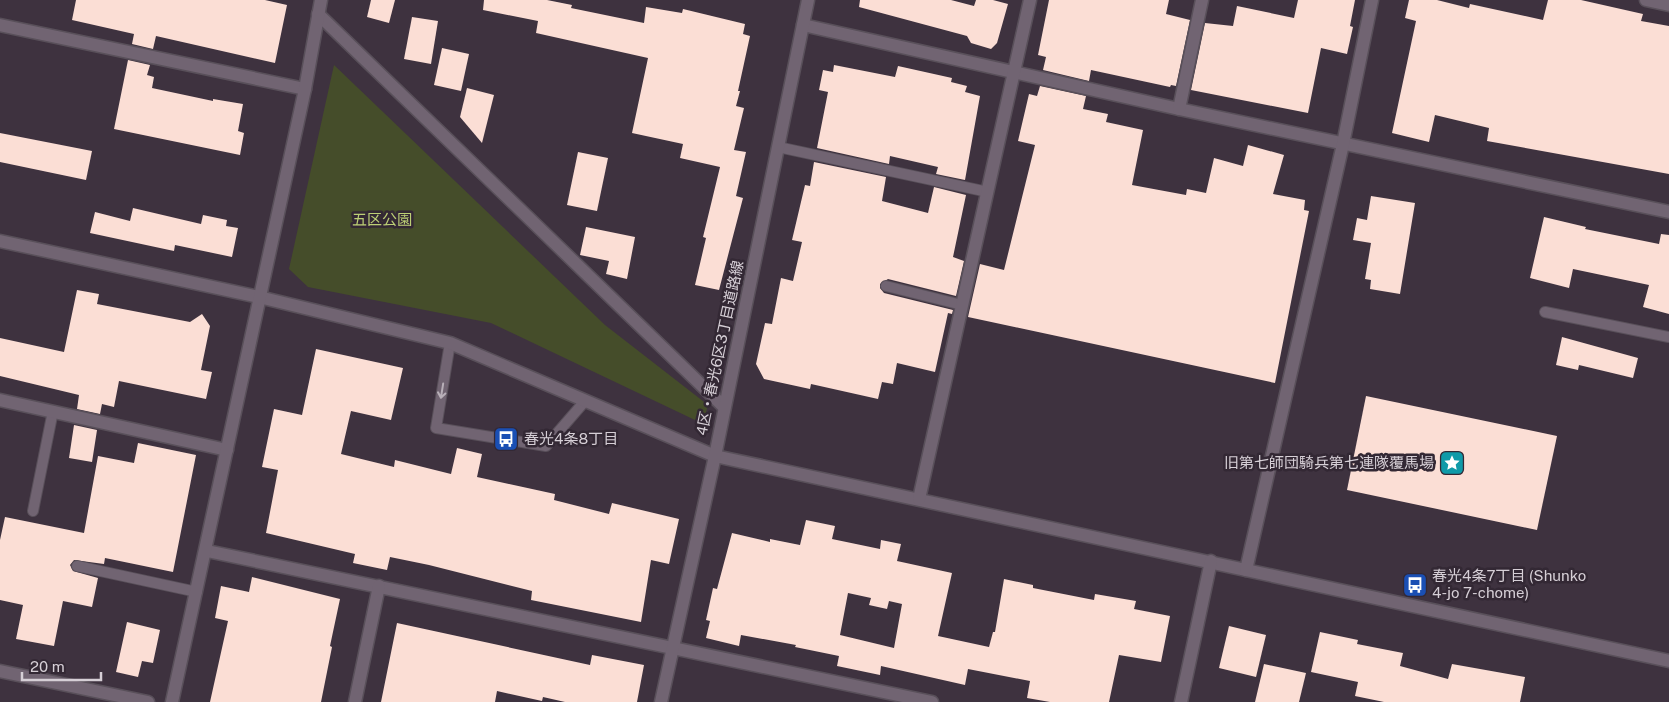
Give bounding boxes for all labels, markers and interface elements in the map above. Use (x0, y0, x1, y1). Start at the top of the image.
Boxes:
park label: 五区公園 (352, 211, 412, 228)
street label: 4区・春光6区3丁目道路線 (693, 259, 746, 437)
one-way arrow (436, 383, 446, 399)
bus stop icon: 春光4条8丁目 (493, 426, 519, 452)
place label: 春光4条8丁目 (524, 430, 618, 447)
place icon: 旧第七師団騎兵第七連隊覆馬場 (1439, 450, 1465, 476)
place label: 旧第七師団騎兵第七連隊覆馬場 (1224, 454, 1434, 471)
place label: 春光4条7丁目 (Shunko 4-jo 7-chome) (1432, 567, 1586, 601)
bus stop icon: 春光4条7丁目 (Shunko 4-jo 7-chome) (1402, 572, 1428, 598)
scale bar (22, 650, 101, 682)
text: 20 m (30, 658, 65, 675)

